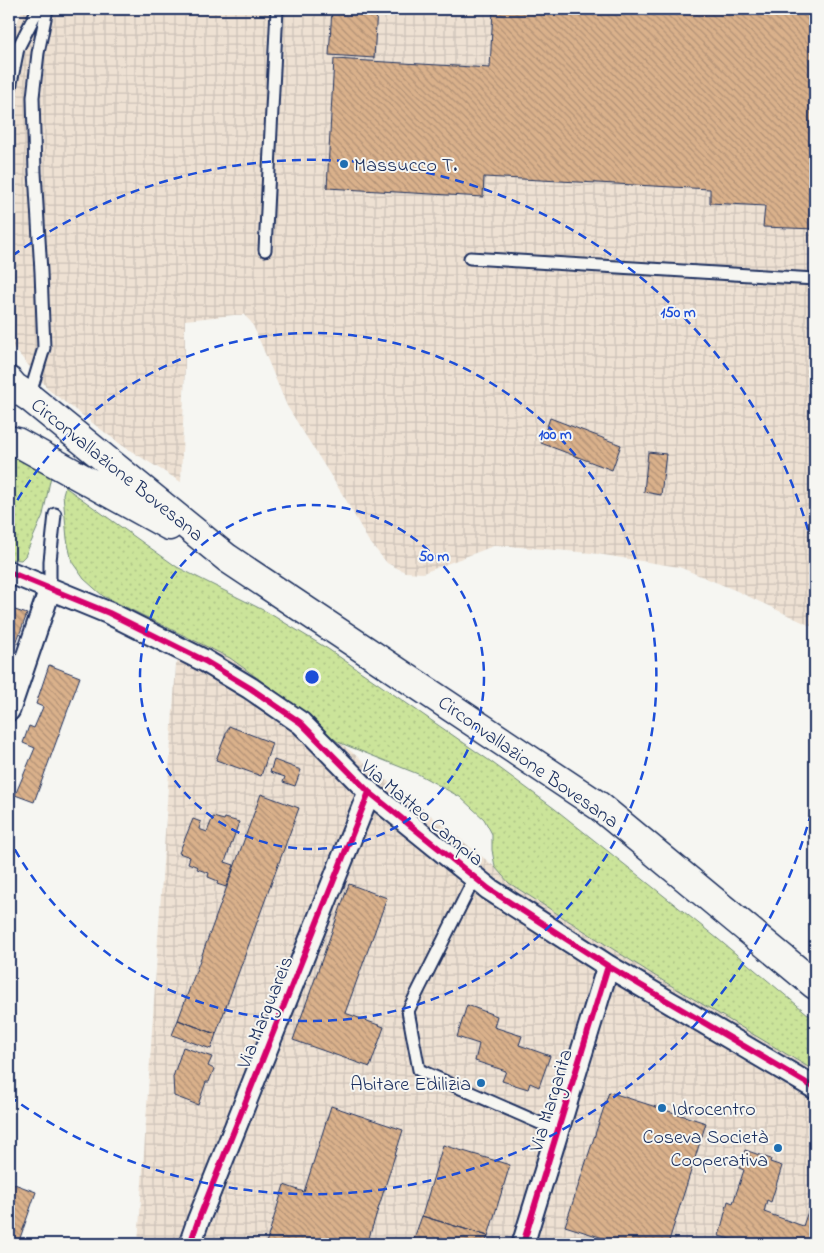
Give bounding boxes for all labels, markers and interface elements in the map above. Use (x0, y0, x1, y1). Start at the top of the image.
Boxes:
place label: Massucco T. (354, 152, 457, 181)
marker: Massucco T. (338, 158, 350, 170)
text: 150 m (660, 302, 696, 324)
street label: Circonvallazione Bovesana (24, 392, 209, 550)
text: 100 m (538, 424, 572, 446)
text: 50 m (419, 546, 450, 568)
centre of rings (303, 668, 321, 686)
street label: Circonvallazione Bovesana (431, 690, 624, 837)
street label: Via Matteo Campia (353, 753, 489, 874)
street label: Via Marguareis (230, 952, 303, 1075)
street label: Via Margarita (523, 1046, 583, 1157)
place label: Abitare Edilizia (350, 1071, 471, 1100)
marker: Abitare Edilizia (475, 1077, 487, 1089)
place label: Idrocentro (672, 1096, 756, 1125)
marker: Idrocentro (656, 1102, 668, 1114)
place label: Coseva Società Cooperativa (642, 1124, 768, 1176)
marker: Coseva Società Cooperativa (772, 1142, 784, 1154)

